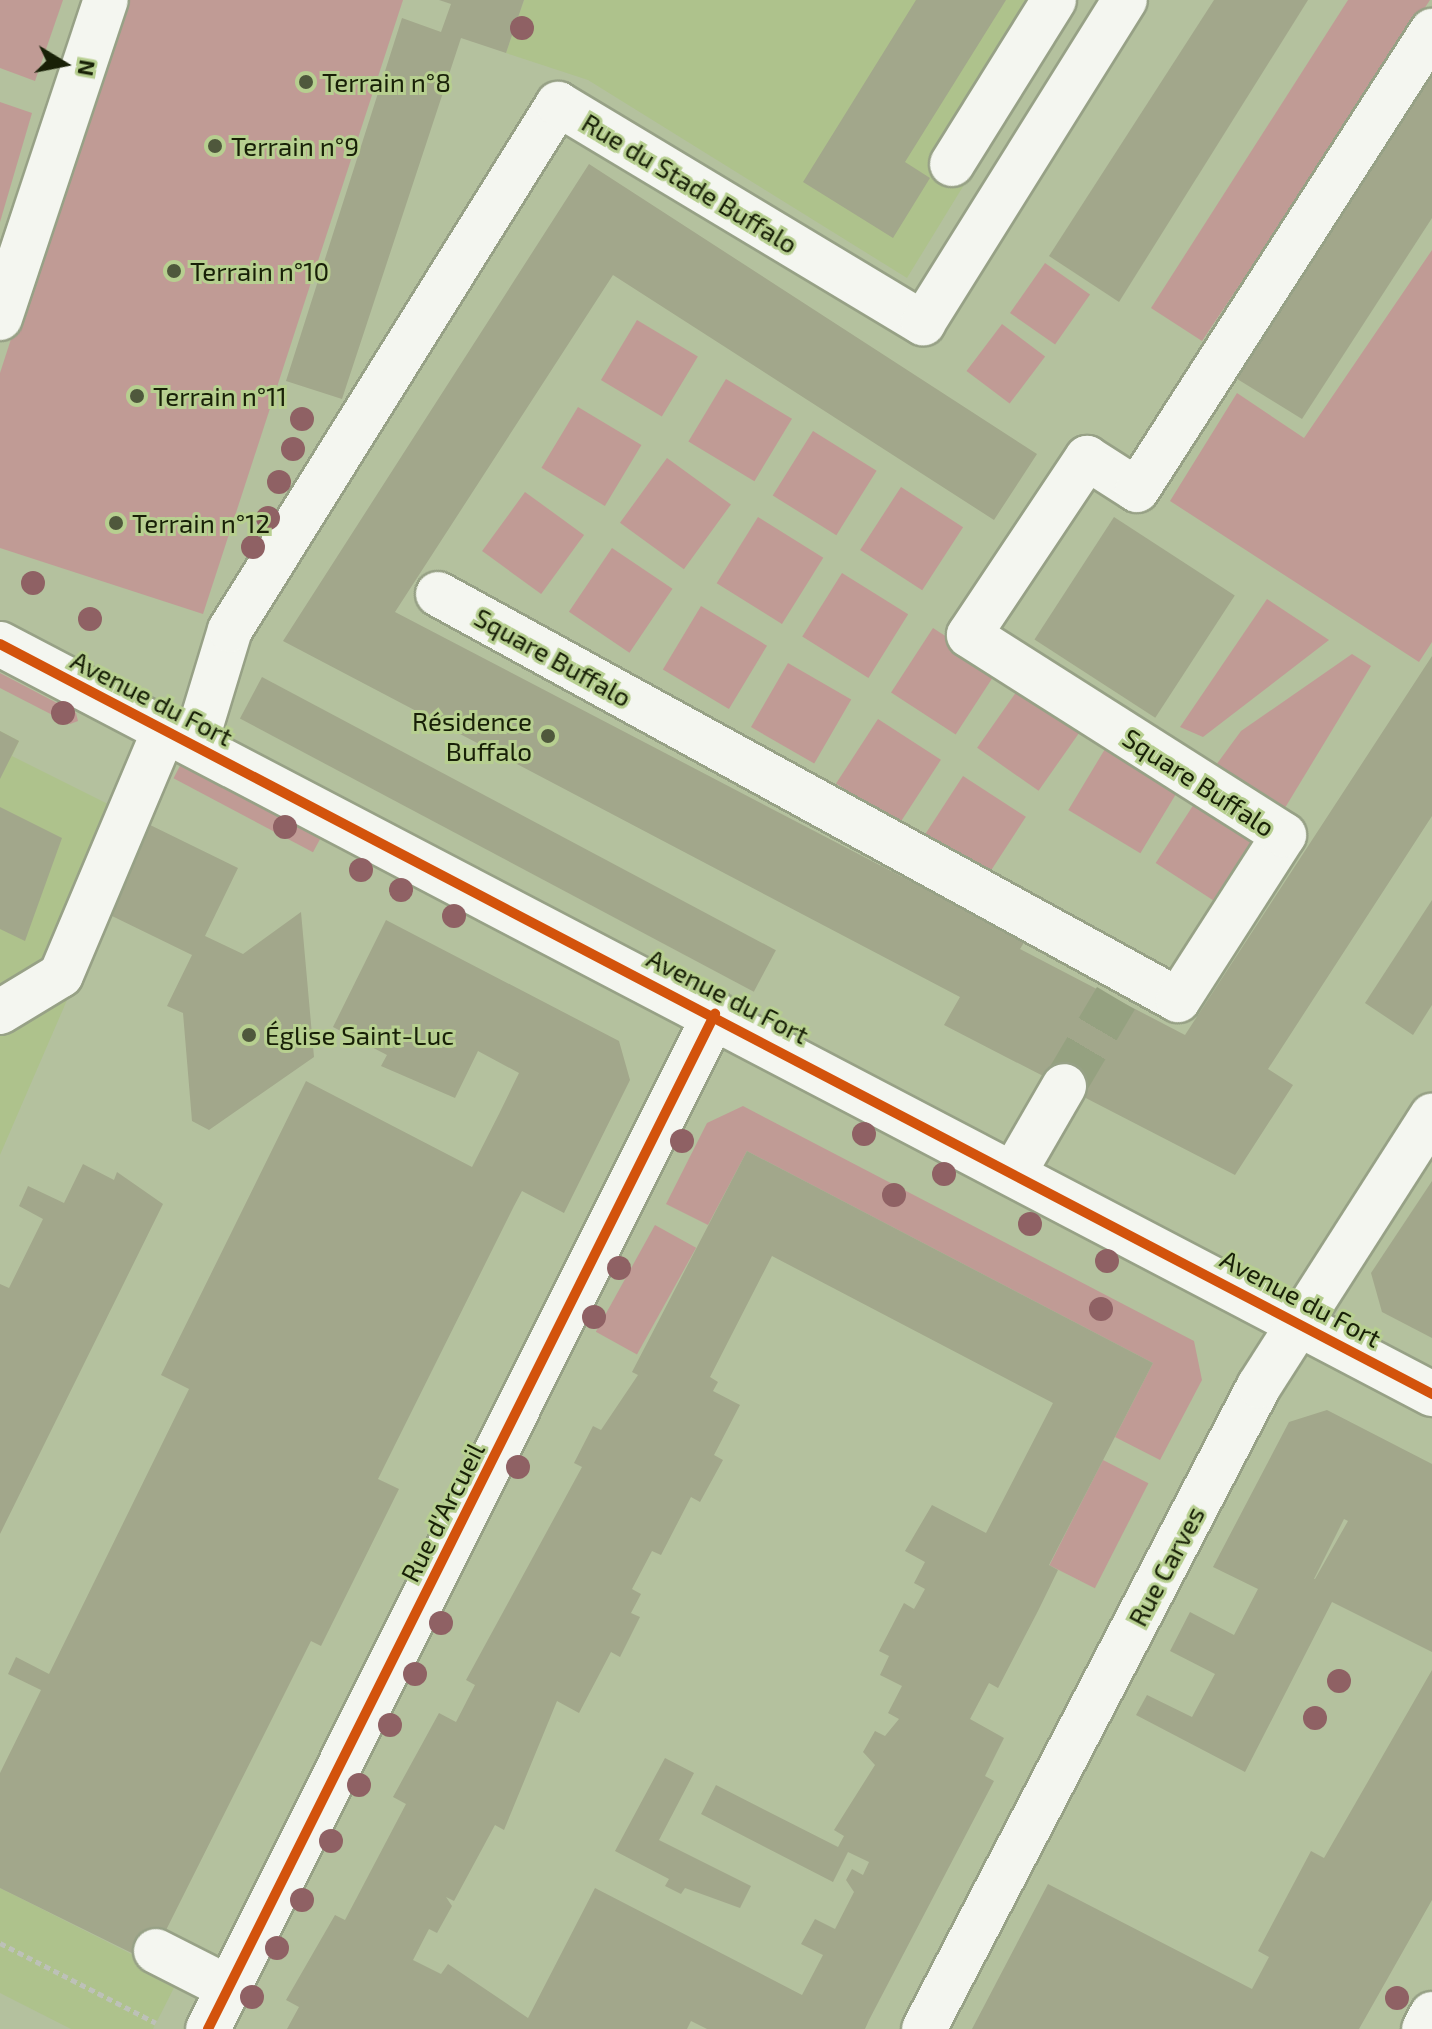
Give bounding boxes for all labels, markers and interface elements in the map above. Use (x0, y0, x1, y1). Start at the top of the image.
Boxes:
north arrow (24, 24, 104, 104)
text: N (73, 58, 102, 78)
place label: Terrain n°8 (322, 66, 451, 98)
marker: Terrain n°8 (297, 73, 315, 91)
street label: Rue du Stade Buffalo (577, 106, 803, 260)
place label: Terrain n°9 (231, 130, 359, 162)
marker: Terrain n°9 (206, 137, 224, 155)
place label: Terrain n°10 (190, 255, 329, 287)
marker: Terrain n°10 (165, 262, 183, 280)
place label: Terrain n°11 (153, 380, 287, 412)
marker: Terrain n°11 (128, 387, 146, 405)
place label: Terrain n°12 (132, 507, 270, 539)
marker: Terrain n°12 (107, 514, 125, 532)
street label: Square Buffalo (469, 601, 637, 713)
street label: Avenue du Fort (66, 644, 238, 752)
place label: Résidence Buffalo (412, 705, 532, 766)
street label: Square Buffalo (1117, 721, 1281, 843)
marker: Résidence Buffalo (539, 727, 557, 745)
street label: Avenue du Fort (642, 942, 814, 1050)
place label: Église Saint-Luc (265, 1019, 454, 1051)
marker: Église Saint-Luc (240, 1026, 258, 1044)
street label: Avenue du Fort (1215, 1243, 1387, 1353)
street label: Rue d'Arcueil (394, 1437, 490, 1587)
street label: Rue Carves (1121, 1501, 1211, 1631)

